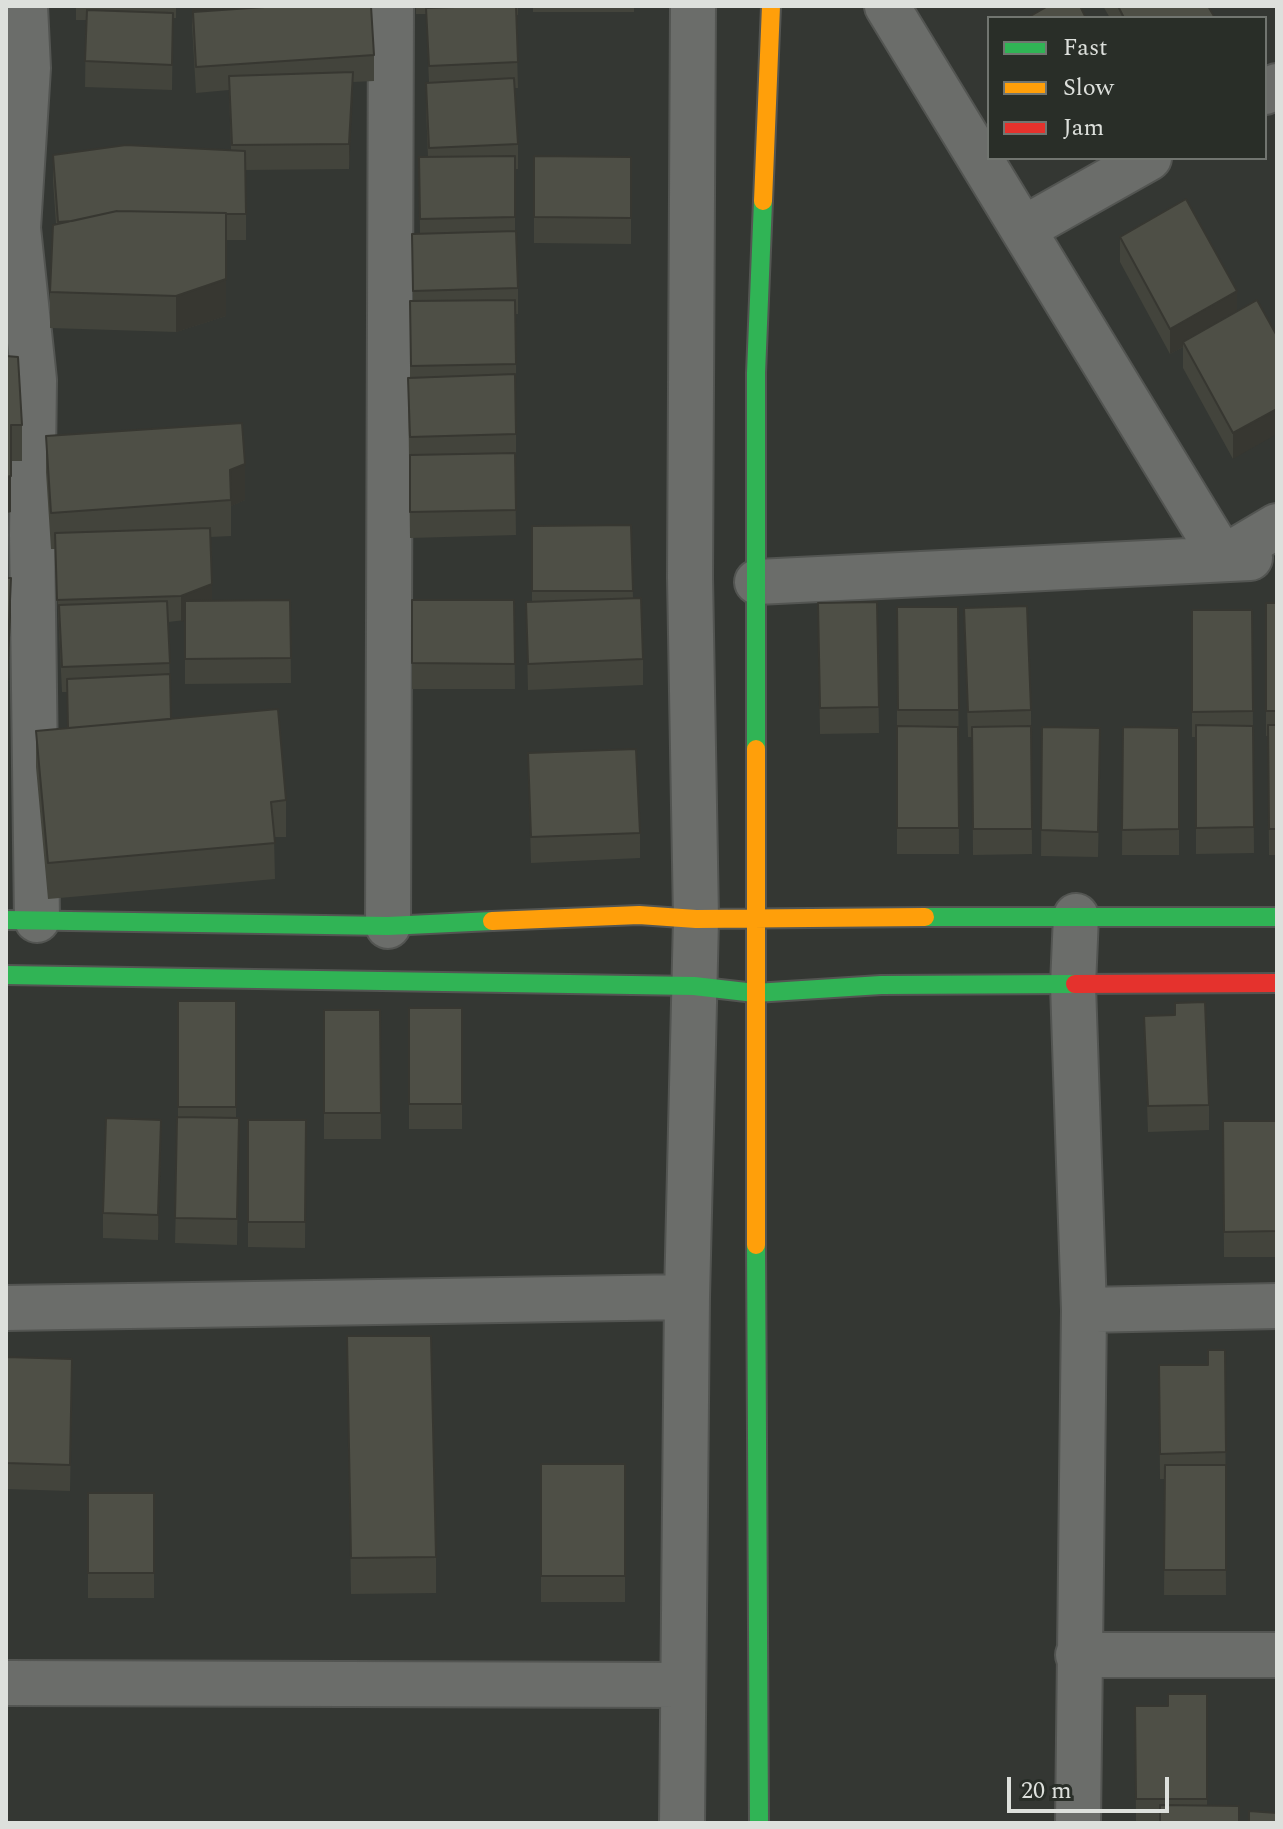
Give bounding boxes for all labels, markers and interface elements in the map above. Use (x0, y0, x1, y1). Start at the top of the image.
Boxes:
legend (987, 16, 1267, 160)
text: Fast (1063, 30, 1108, 66)
text: Slow (1063, 70, 1114, 106)
text: Jam (1063, 110, 1104, 146)
scale bar (1011, 1761, 1173, 1811)
text: 20 m (1021, 1773, 1072, 1809)

